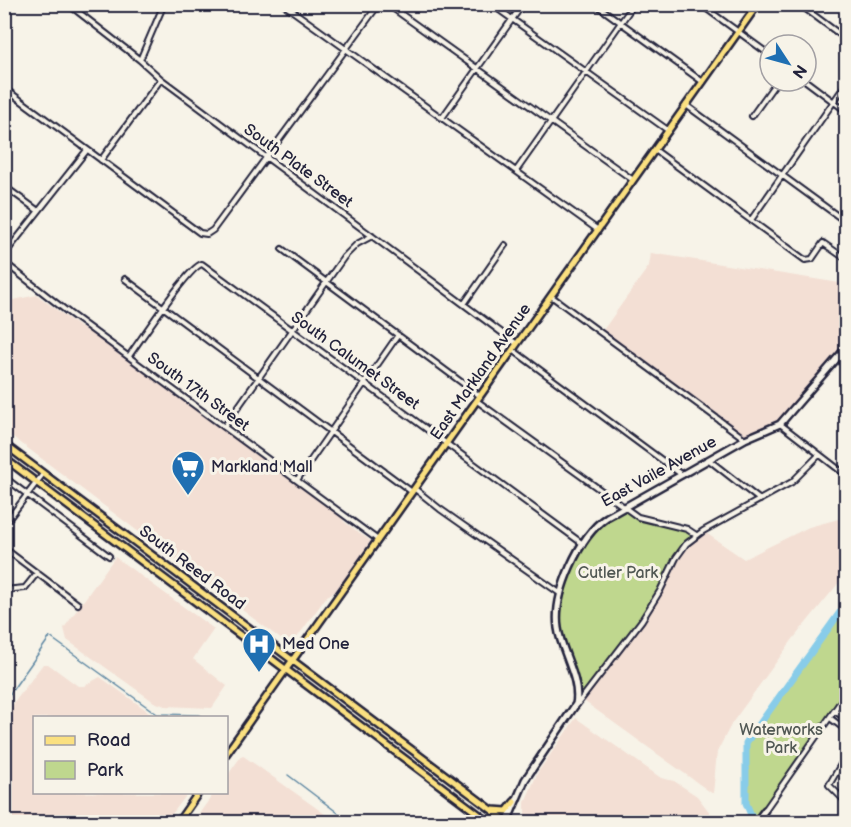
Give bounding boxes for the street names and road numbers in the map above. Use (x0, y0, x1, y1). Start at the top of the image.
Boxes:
street label: South Plate Street (240, 120, 356, 212)
street label: East Markland Avenue (427, 300, 536, 444)
street label: South Calumet Street (287, 308, 423, 414)
street label: South 17th Street (143, 349, 253, 435)
street label: East Vaile Avenue (598, 432, 720, 512)
street label: South Reed Road (135, 522, 249, 614)

